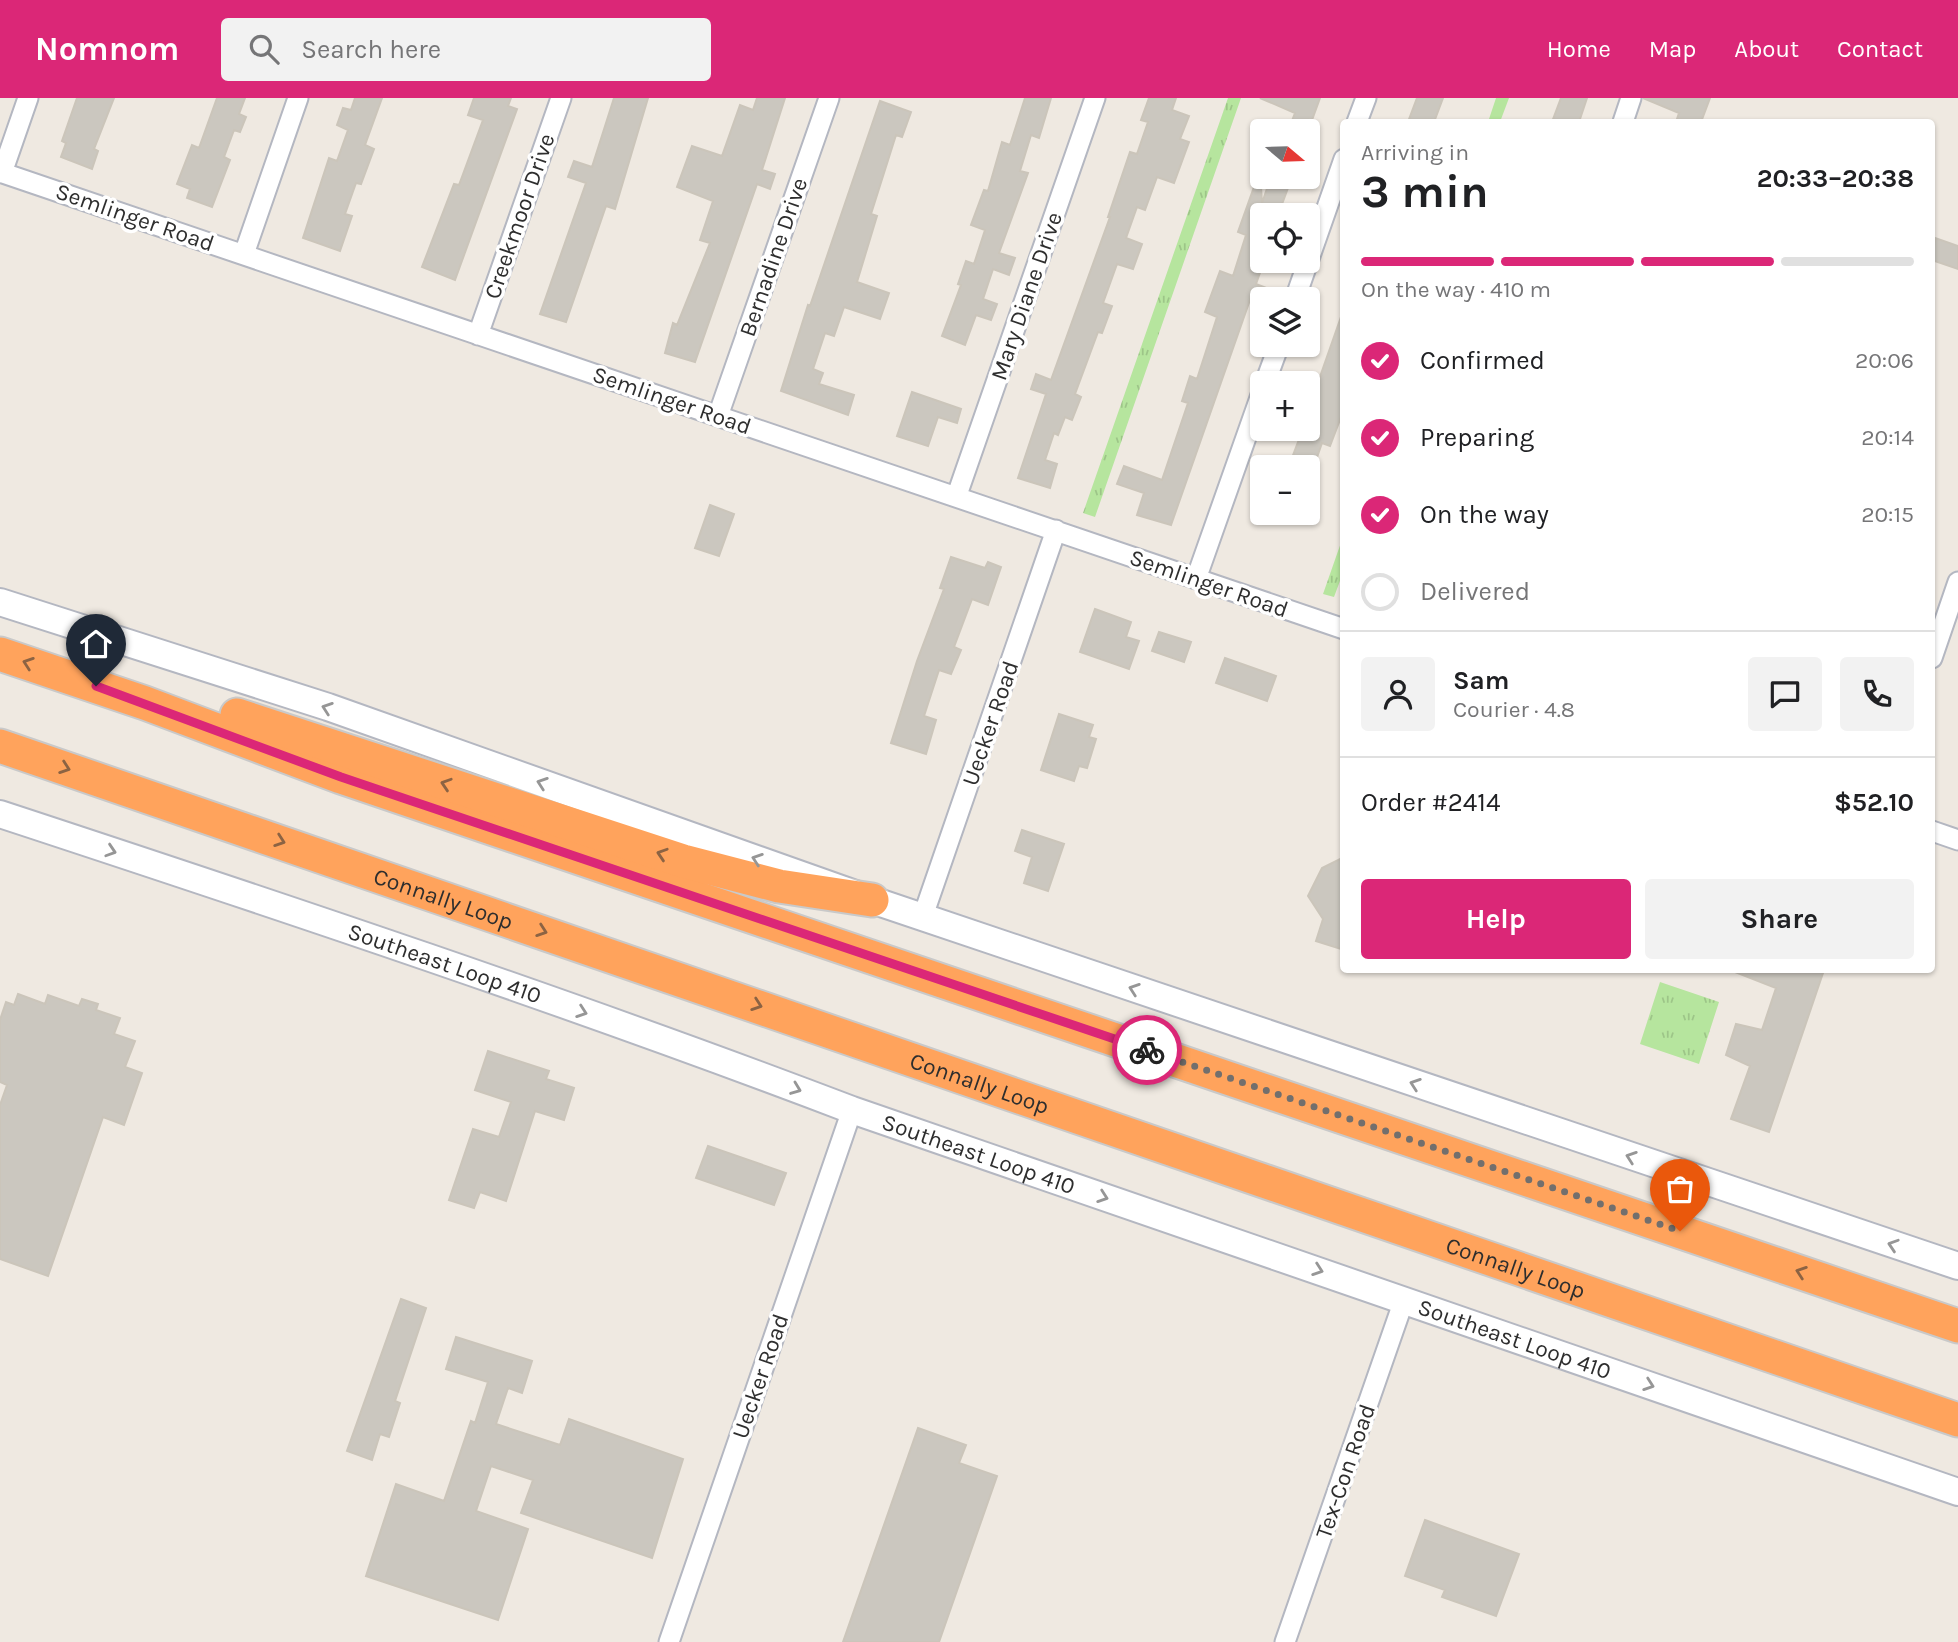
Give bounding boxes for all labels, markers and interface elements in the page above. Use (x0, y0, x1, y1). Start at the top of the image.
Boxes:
search box (221, 18, 711, 81)
text: Nomnom (35, 30, 179, 68)
icon: search (245, 30, 283, 68)
text: Search here (301, 34, 441, 65)
text: Home (1547, 35, 1611, 63)
text: Map (1649, 35, 1696, 63)
text: About (1734, 35, 1799, 63)
text: Contact (1837, 35, 1923, 63)
north arrow (1250, 119, 1320, 189)
map controls (1250, 119, 1320, 525)
street label: Creekmoor Drive (479, 130, 560, 302)
text: Arriving in (1361, 139, 1469, 166)
text: 20:33–20:38 (1757, 163, 1914, 194)
text: 3 min (1361, 165, 1489, 219)
street label: Bernadine Drive (734, 174, 813, 340)
street label: Semlinger Road (52, 178, 218, 257)
button: locate (1250, 203, 1320, 273)
street label: Mary Diane Drive (985, 208, 1068, 384)
text: On the way · 410 m (1361, 276, 1551, 303)
button: layers (1250, 287, 1320, 357)
icon: check (1361, 342, 1399, 380)
text: Confirmed (1420, 345, 1545, 376)
text: 20:06 (1855, 347, 1914, 374)
street label: Semlinger Road (589, 361, 755, 440)
button: + (1250, 371, 1320, 441)
icon: check (1361, 419, 1399, 457)
text: Preparing (1420, 422, 1534, 453)
text: 20:14 (1861, 424, 1914, 451)
button: − (1250, 455, 1320, 525)
icon: check (1361, 496, 1399, 534)
text: On the way (1420, 499, 1549, 530)
text: 20:15 (1861, 501, 1914, 528)
street label: Semlinger Road (1126, 544, 1292, 623)
text: Delivered (1420, 576, 1530, 607)
pin (66, 614, 126, 686)
icon: home (77, 625, 115, 663)
one-way arrow (22, 657, 35, 671)
street label: Uecker Road (957, 657, 1024, 789)
button: person (1361, 657, 1435, 731)
button: chat (1748, 657, 1822, 731)
button: phone (1840, 657, 1914, 731)
text: Sam (1453, 665, 1509, 696)
text: Courier · 4.8 (1453, 696, 1575, 723)
one-way arrow (322, 701, 334, 716)
one-way arrow (58, 760, 70, 774)
one-way arrow (440, 777, 452, 792)
one-way arrow (537, 777, 549, 791)
text: Order #2414 (1361, 787, 1500, 818)
text: $52.10 (1834, 787, 1914, 818)
one-way arrow (274, 833, 286, 847)
one-way arrow (105, 843, 117, 857)
one-way arrow (656, 848, 669, 862)
one-way arrow (751, 853, 763, 867)
street label: Connally Loop (370, 863, 517, 936)
button: Help (1361, 879, 1631, 959)
button: Share (1645, 879, 1914, 959)
street label: Southeast Loop 410 (344, 918, 545, 1009)
one-way arrow (535, 923, 547, 937)
one-way arrow (1128, 983, 1140, 997)
one-way arrow (750, 997, 762, 1011)
one-way arrow (575, 1004, 587, 1018)
courier (1112, 1015, 1182, 1085)
icon: bike (1128, 1031, 1166, 1069)
street label: Connally Loop (906, 1047, 1053, 1120)
one-way arrow (1410, 1078, 1422, 1092)
one-way arrow (789, 1080, 801, 1094)
street label: Southeast Loop 410 (878, 1108, 1079, 1200)
one-way arrow (1625, 1151, 1638, 1165)
pin (1650, 1159, 1710, 1231)
icon: bag (1661, 1170, 1699, 1208)
one-way arrow (1096, 1188, 1108, 1203)
street label: Connally Loop (1442, 1232, 1589, 1305)
one-way arrow (1887, 1239, 1900, 1253)
one-way arrow (1311, 1262, 1324, 1276)
one-way arrow (1795, 1266, 1807, 1280)
street label: Southeast Loop 410 (1414, 1293, 1615, 1385)
street label: Uecker Road (727, 1310, 794, 1442)
one-way arrow (1642, 1377, 1654, 1391)
street label: Tex-Con Road (1310, 1400, 1381, 1542)

